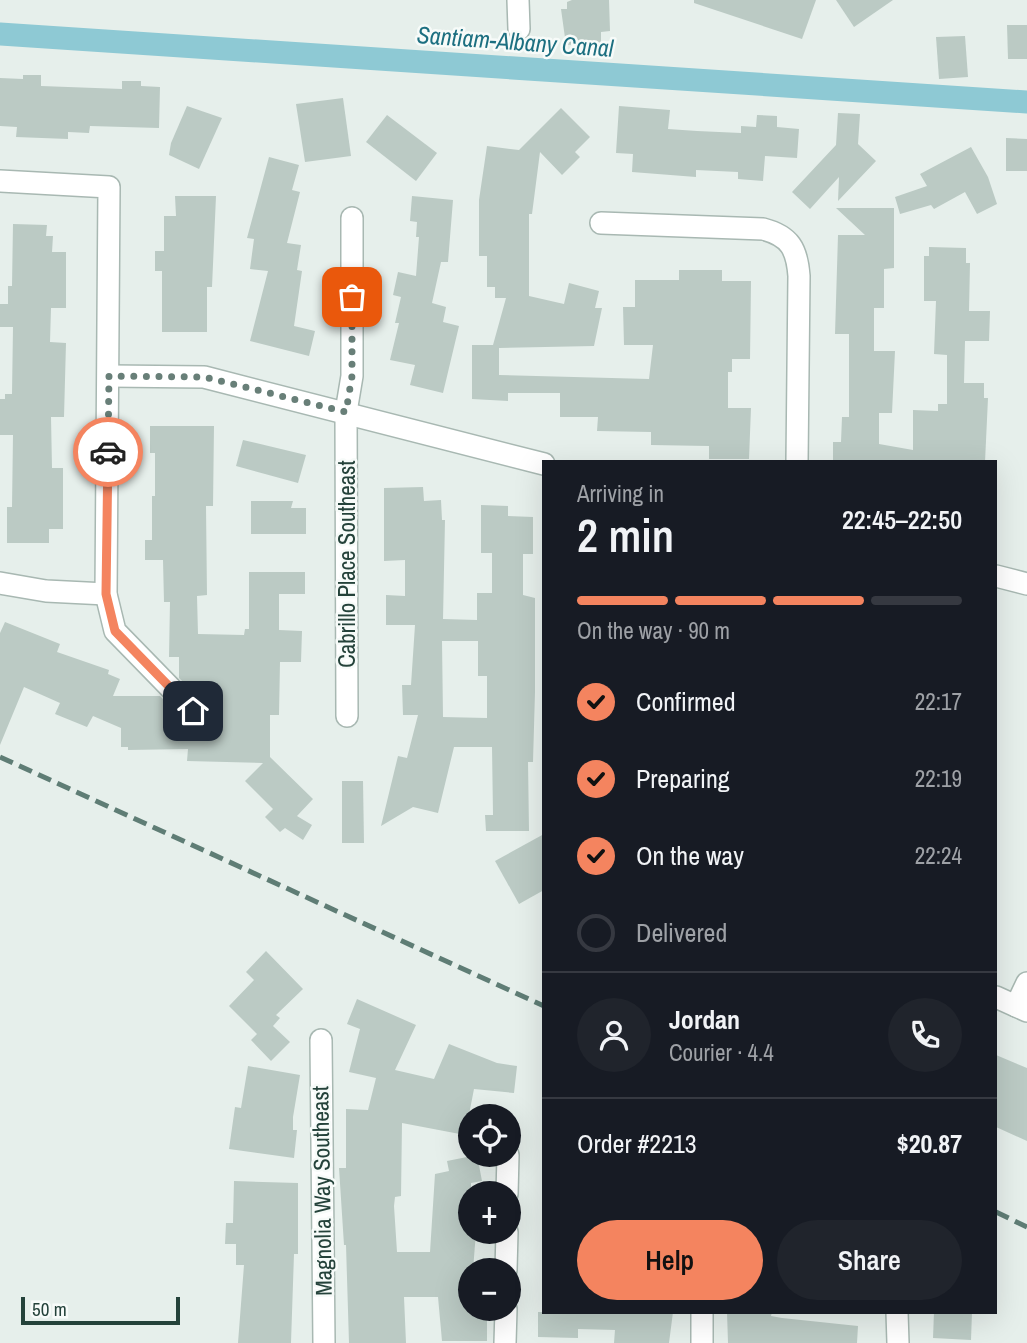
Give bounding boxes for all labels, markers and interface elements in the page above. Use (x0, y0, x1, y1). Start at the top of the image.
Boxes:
water label: Santiam-Albany Canal (416, 18, 615, 64)
pin (322, 267, 382, 327)
icon: bag (333, 278, 371, 316)
courier (73, 417, 143, 487)
icon: car (89, 433, 127, 471)
street label: Cabrillo Place Southeast (331, 460, 362, 668)
text: Arriving in (577, 478, 664, 509)
text: 22:45–22:50 (842, 502, 962, 537)
text: 2 min (577, 504, 674, 566)
text: On the way · 90 m (577, 615, 730, 646)
pin (163, 681, 223, 741)
icon: check (577, 683, 615, 721)
text: Confirmed (636, 684, 736, 719)
text: 22:17 (915, 686, 962, 717)
icon: home (174, 692, 212, 730)
icon: check (577, 760, 615, 798)
text: Preparing (636, 761, 730, 796)
text: 22:19 (915, 763, 962, 794)
icon: check (577, 837, 615, 875)
text: On the way (636, 838, 744, 873)
text: 22:24 (915, 840, 962, 871)
text: Delivered (636, 915, 727, 950)
button: person (577, 998, 651, 1072)
button: phone (888, 998, 962, 1072)
text: Jordan (669, 1002, 740, 1037)
text: Courier · 4.4 (669, 1037, 774, 1068)
street label: Magnolia Way Southeast (304, 1086, 339, 1296)
map controls (458, 1104, 521, 1321)
button: locate (458, 1104, 521, 1167)
text: Order #2213 (577, 1126, 697, 1161)
text: $20.87 (897, 1126, 962, 1161)
button: + (458, 1181, 521, 1244)
button: Help (577, 1220, 763, 1300)
button: Share (777, 1220, 962, 1300)
button: − (458, 1258, 521, 1321)
scale bar (21, 1294, 180, 1326)
text: 50 m (32, 1296, 67, 1322)

